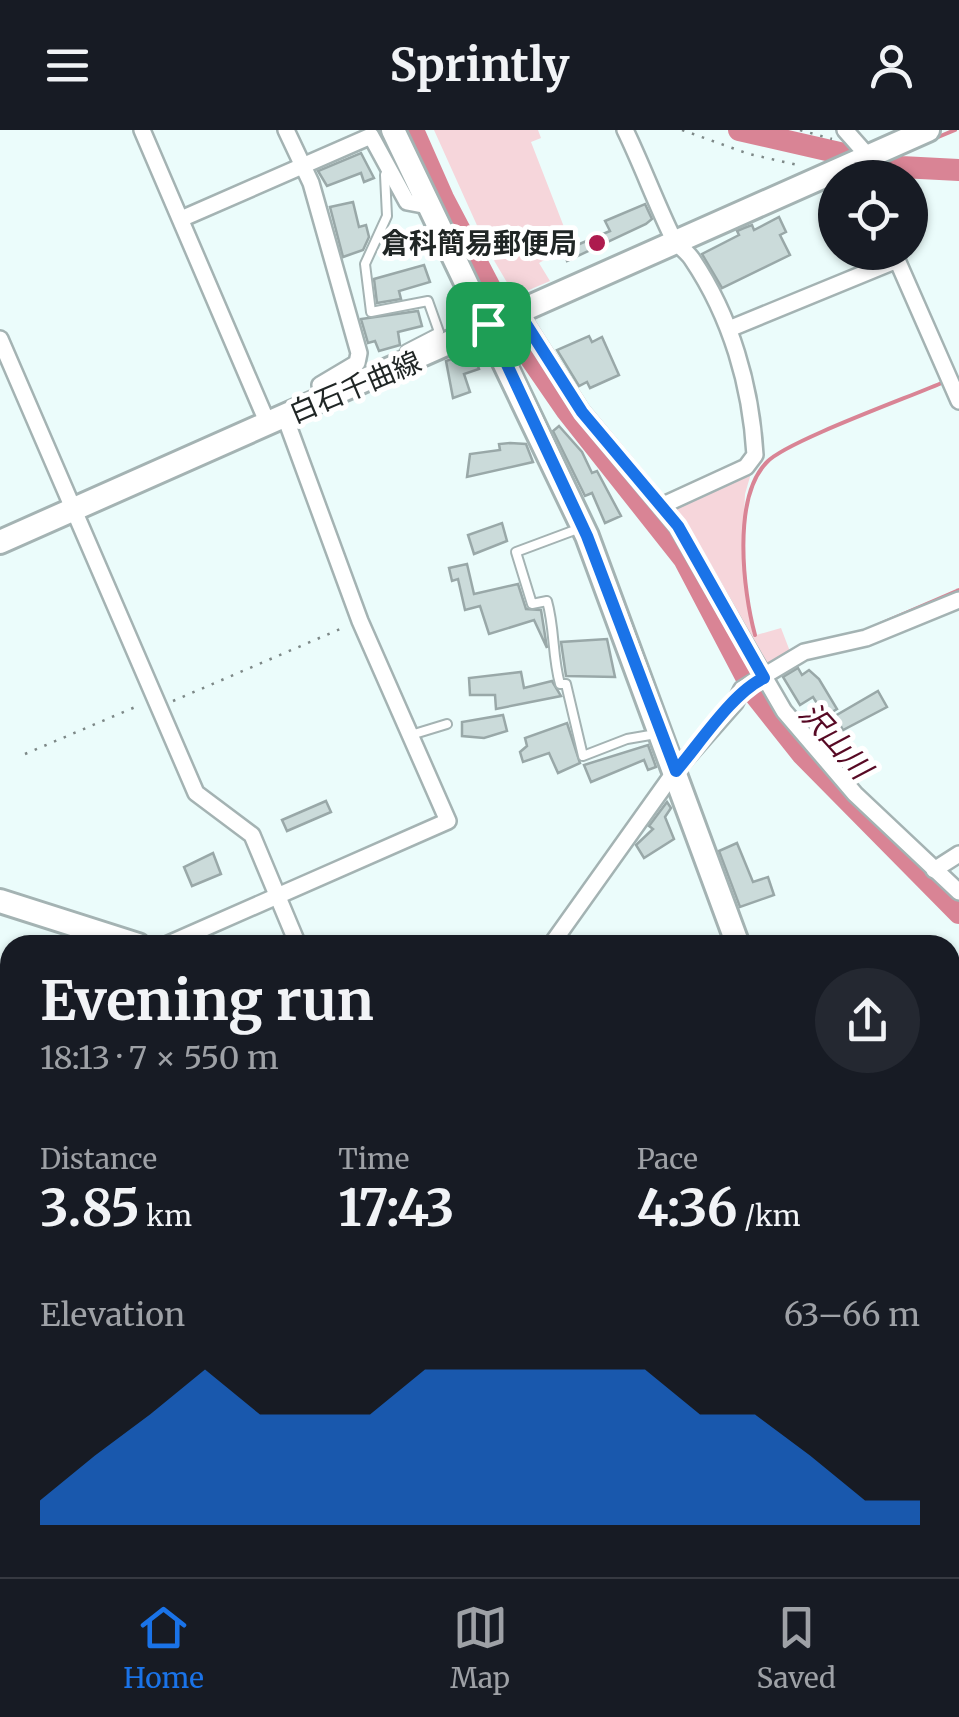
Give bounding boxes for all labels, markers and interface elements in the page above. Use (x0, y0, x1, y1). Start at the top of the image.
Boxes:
text: Sprintly (389, 37, 570, 93)
icon: menu (40, 38, 95, 93)
icon: person (864, 38, 919, 93)
map controls (818, 160, 928, 270)
button: locate (818, 160, 928, 270)
place label: 倉科簡易郵便局 (381, 225, 577, 261)
marker: 倉科簡易郵便局 (586, 232, 608, 254)
pin (446, 282, 531, 367)
icon: arrive (461, 297, 516, 352)
street label: 白石千曲線 (284, 343, 426, 431)
water label: 沢山川 (792, 694, 882, 789)
text: Evening run (40, 966, 374, 1035)
button: share (815, 968, 920, 1073)
text: 18:13 · 7 × 550 m (40, 1038, 279, 1078)
text: Distance (40, 1141, 157, 1177)
text: Time (338, 1141, 409, 1177)
text: Pace (637, 1141, 698, 1177)
text: 3.85 (40, 1177, 140, 1240)
text: 17:43 (338, 1177, 454, 1240)
text: 4:36 (637, 1177, 738, 1240)
text: km (140, 1198, 192, 1234)
text: /km (738, 1198, 801, 1234)
text: Elevation (40, 1295, 185, 1335)
text: 63–66 m (784, 1295, 920, 1335)
tab: Home (123, 1600, 204, 1696)
tab: Map (450, 1600, 510, 1696)
tab: Saved (756, 1600, 836, 1696)

